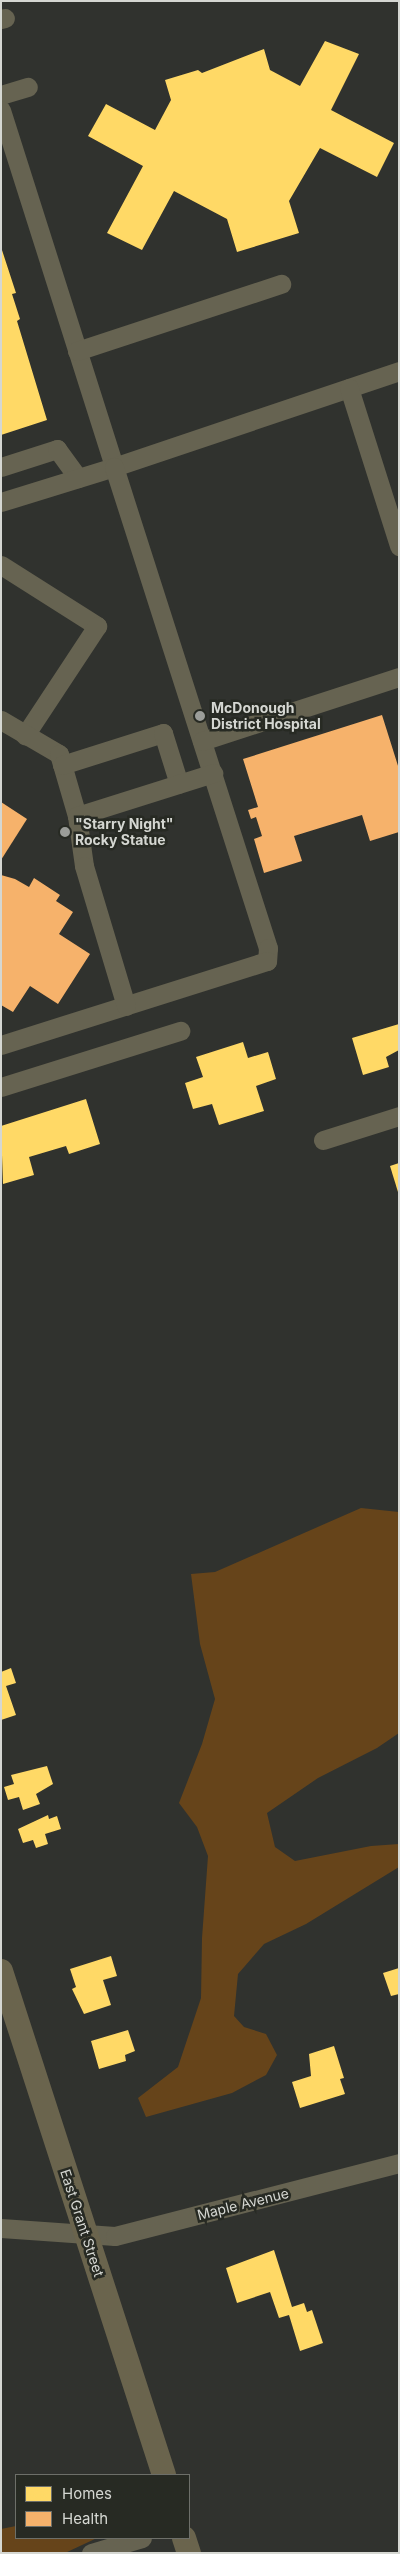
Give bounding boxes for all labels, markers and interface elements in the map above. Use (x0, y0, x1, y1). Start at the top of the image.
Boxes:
place label: McDonough District Hospital (211, 700, 321, 732)
marker: McDonough District Hospital (193, 709, 207, 723)
place label: "Starry Night" Rocky Statue (75, 816, 174, 849)
marker: "Starry Night" Rocky Statue (59, 826, 71, 838)
street label: East Grant Street (57, 2167, 107, 2279)
street label: Maple Avenue (195, 2185, 291, 2223)
legend (15, 2474, 190, 2539)
text: Homes (62, 2484, 112, 2503)
text: Health (62, 2509, 108, 2528)

